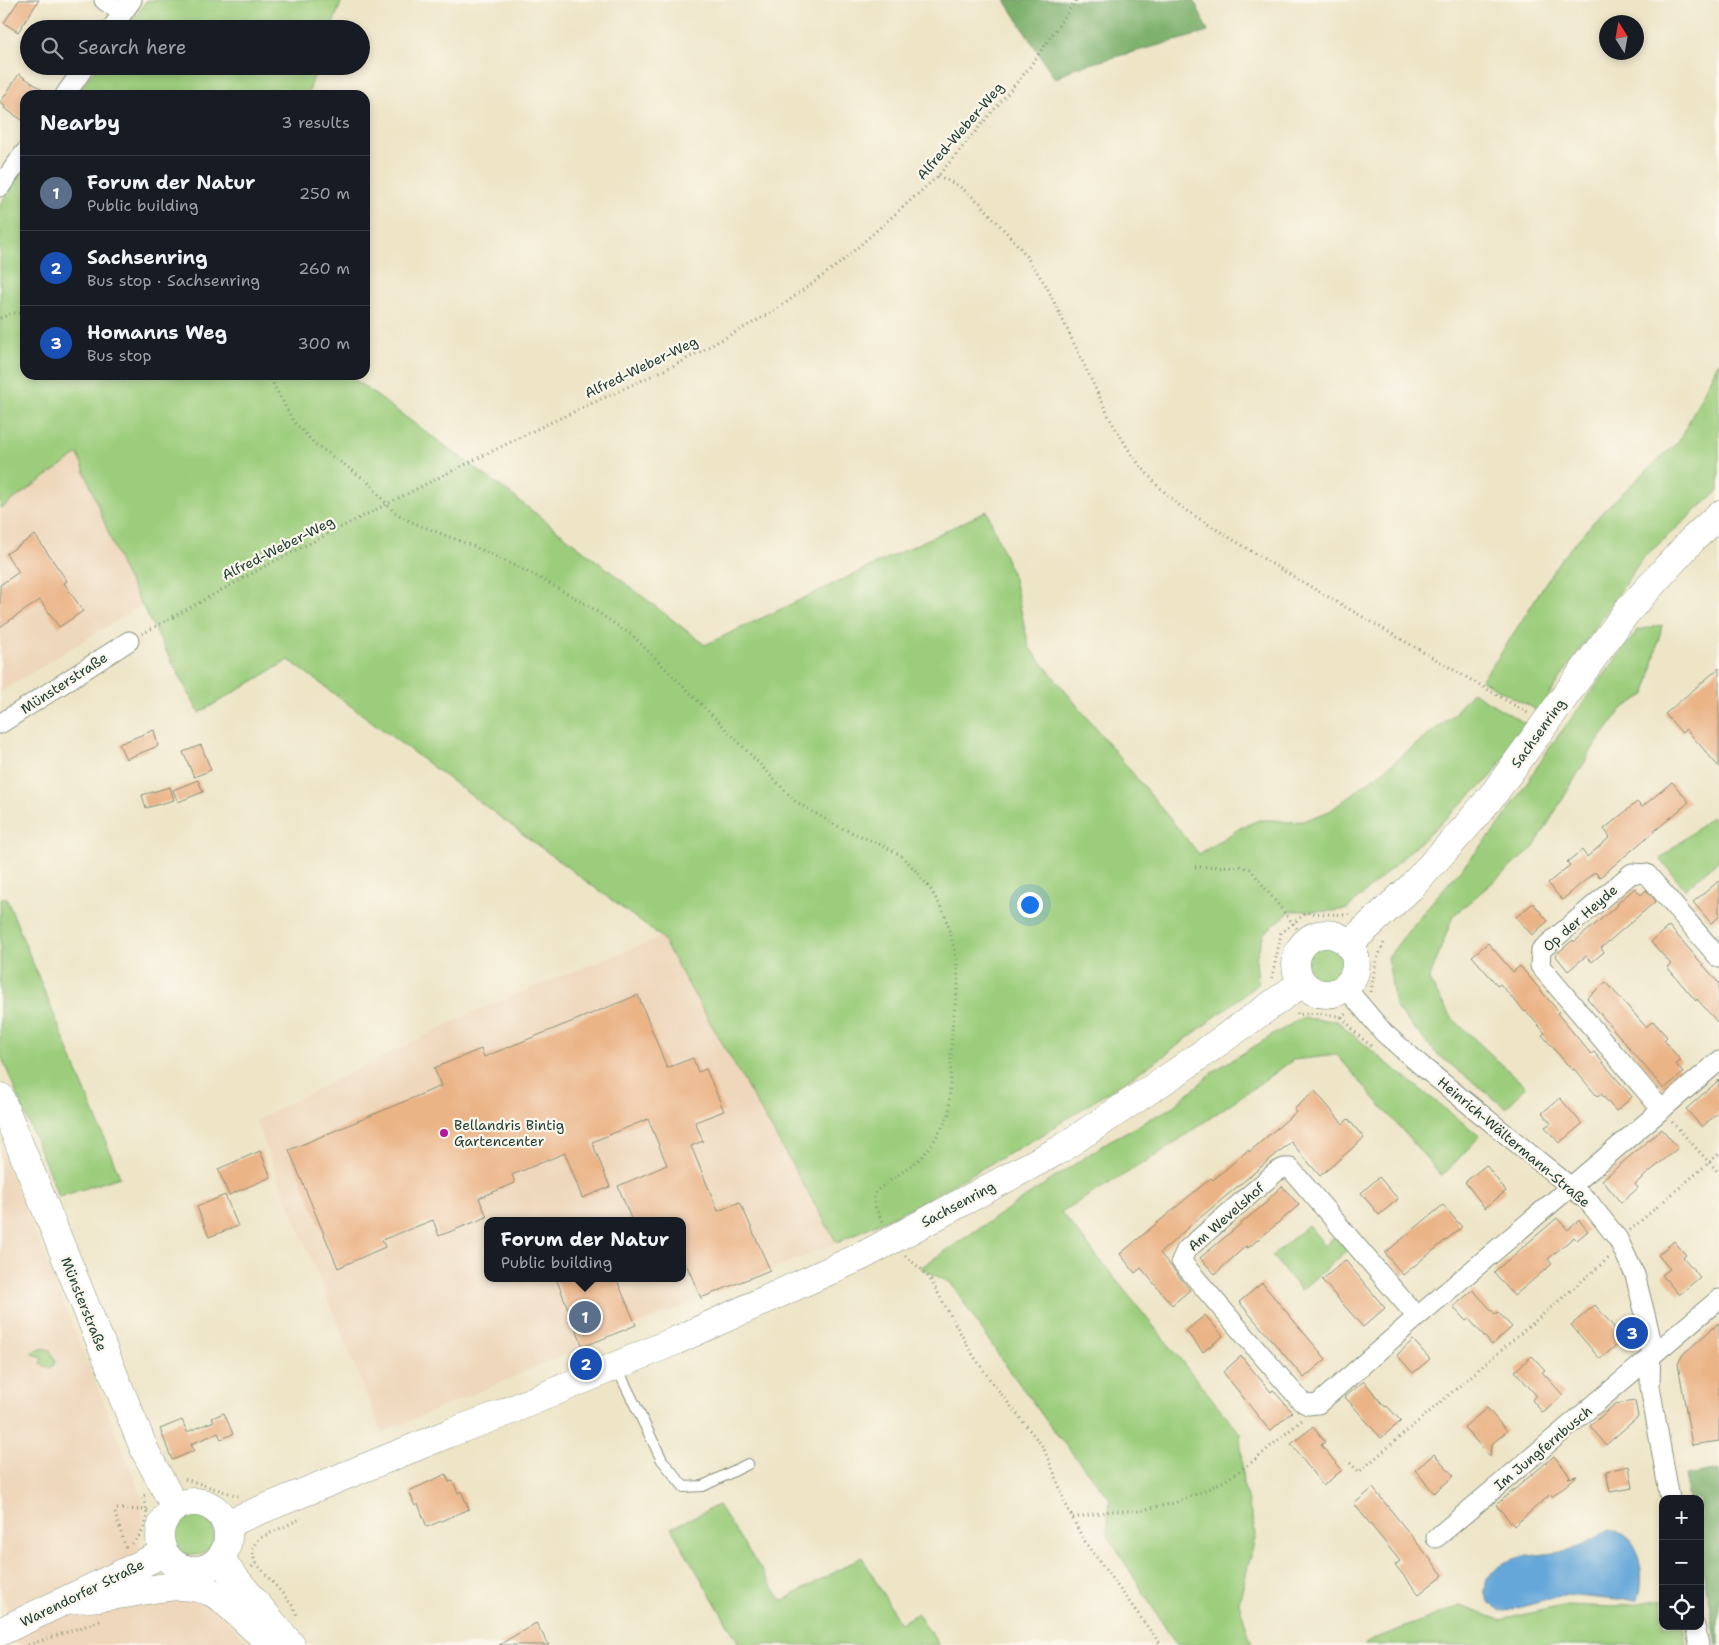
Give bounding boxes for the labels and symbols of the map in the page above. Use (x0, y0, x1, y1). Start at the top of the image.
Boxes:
north arrow (1599, 15, 1644, 60)
street label: Alfred-Weber-Weg (913, 78, 1007, 184)
street label: Alfred-Weber-Weg (581, 332, 701, 402)
street label: Alfred-Weber-Weg (219, 512, 337, 584)
street label: Münsterstraße (17, 648, 111, 718)
street label: Sachsenring (1507, 695, 1569, 771)
street label: Op der Heyde (1539, 881, 1621, 955)
your location (1017, 892, 1043, 918)
street label: Heinrich-Wältermann-Straße (1434, 1073, 1594, 1211)
place label: Bellandris Bintig Gartencenter (454, 1116, 564, 1150)
marker: Bellandris Bintig Gartencenter (438, 1127, 450, 1139)
street label: Sachsenring (918, 1177, 998, 1231)
street label: Am Wevelshof (1184, 1178, 1269, 1255)
street label: Münsterstraße (57, 1254, 111, 1354)
pin: 1 (569, 1298, 601, 1336)
pin: 3 (1616, 1314, 1648, 1352)
pin: 2 (570, 1345, 602, 1383)
street label: Im Jungfernbusch (1490, 1402, 1596, 1494)
street label: Warendorfer Straße (17, 1555, 147, 1631)

